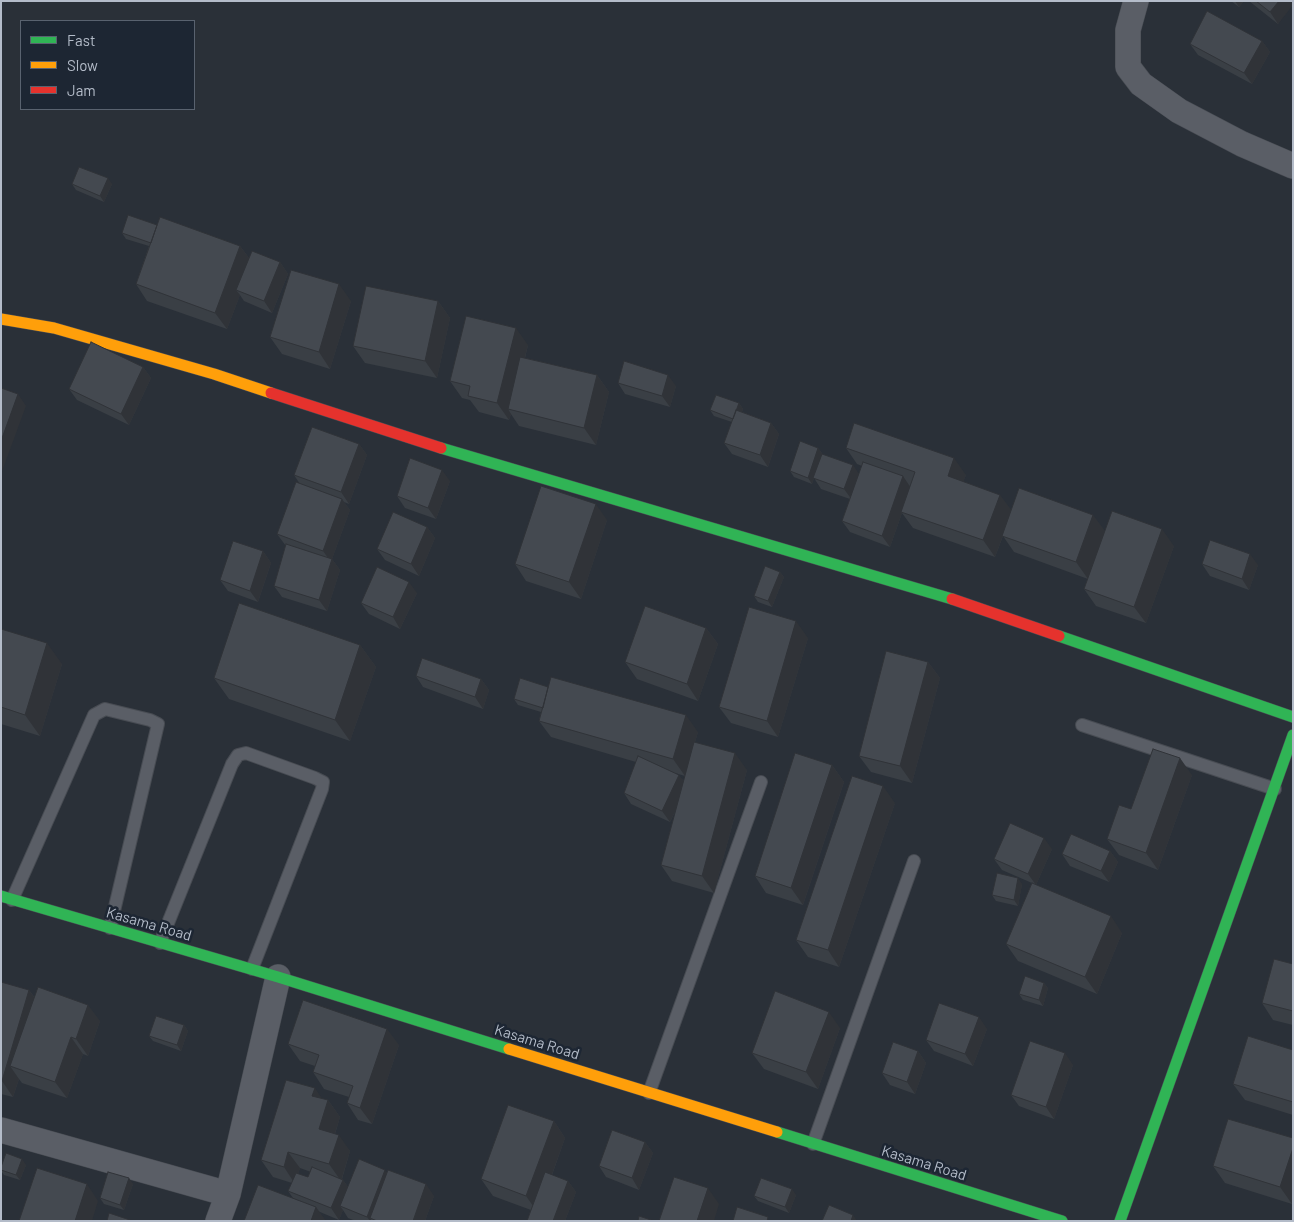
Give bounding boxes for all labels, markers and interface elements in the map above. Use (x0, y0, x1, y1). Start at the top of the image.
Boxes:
legend (20, 20, 195, 110)
text: Fast (67, 31, 95, 49)
text: Slow (67, 56, 98, 74)
text: Jam (67, 81, 96, 99)
street label: Kasama Road (104, 903, 194, 945)
street label: Kasama Road (492, 1021, 582, 1063)
street label: Kasama Road (879, 1142, 969, 1184)

